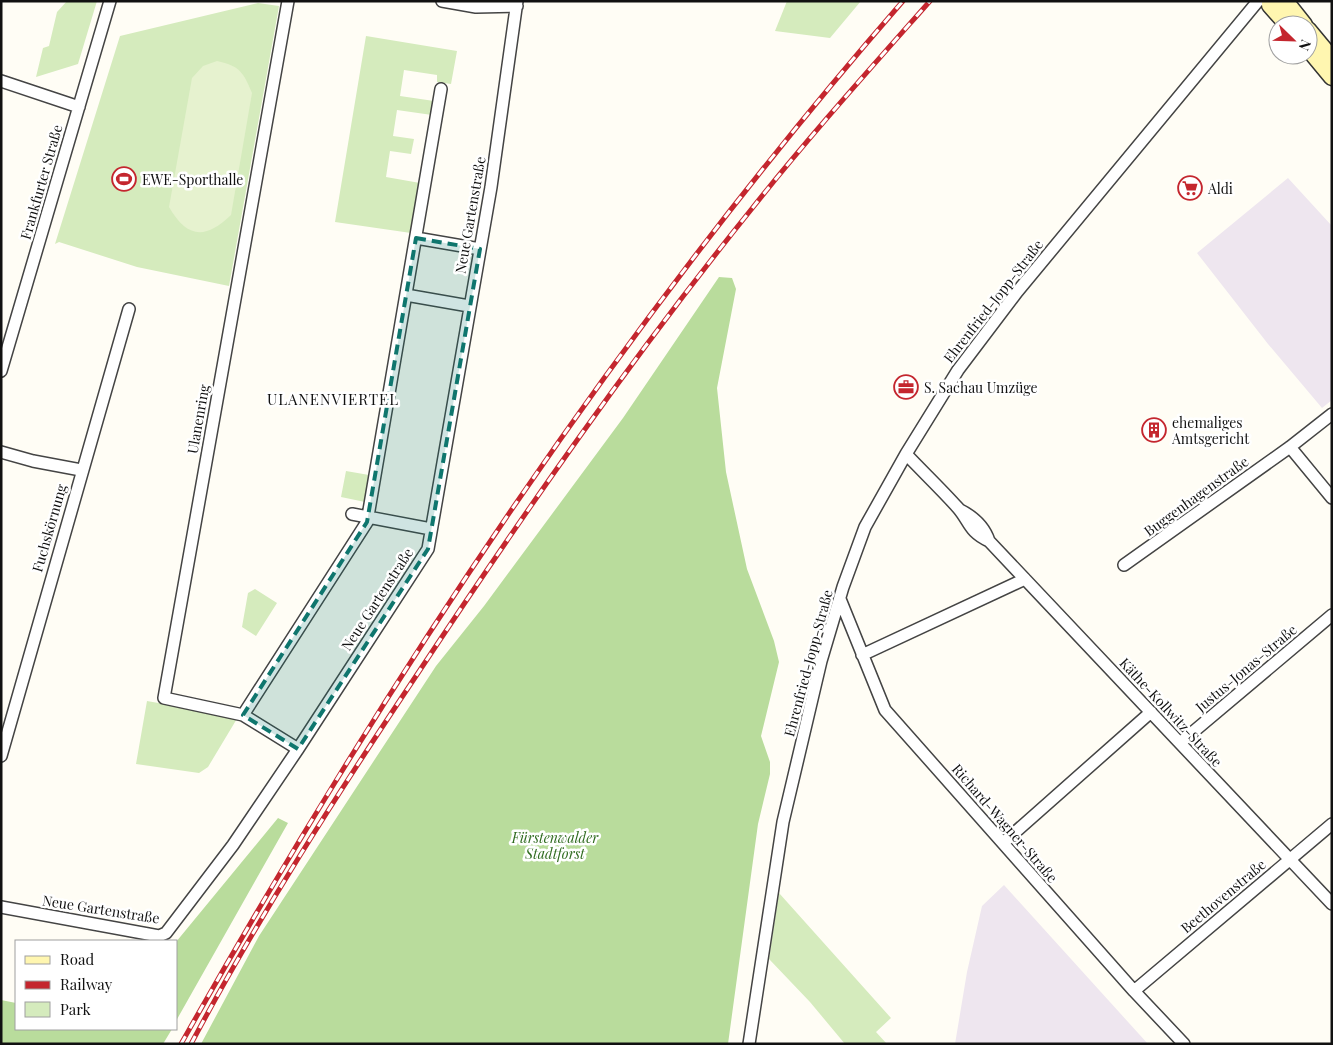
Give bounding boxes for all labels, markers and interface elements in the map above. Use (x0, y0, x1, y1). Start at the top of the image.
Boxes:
north arrow (1268, 15, 1318, 65)
text: N (1295, 37, 1316, 54)
street label: Frankfurter Straße (16, 122, 66, 242)
street label: Neue Gartenstraße (450, 155, 490, 275)
sports icon: EWE-Sporthalle (111, 166, 137, 192)
place label: EWE-Sporthalle (142, 170, 243, 189)
supermarket icon: Aldi (1177, 175, 1203, 201)
place label: Aldi (1207, 179, 1233, 198)
street label: Ehrenfried-Jopp-Straße (939, 236, 1047, 366)
office icon: S. Sachau Umzüge (893, 374, 919, 400)
place label: S. Sachau Umzüge (924, 378, 1038, 397)
street label: Ulanenring (183, 382, 214, 455)
district label: ULANENVIERTEL (267, 389, 399, 409)
place label: ehemaliges Amtsgericht (1171, 413, 1250, 448)
building icon: ehemaliges Amtsgericht (1141, 417, 1167, 443)
street label: Buggenhagenstraße (1140, 452, 1252, 540)
street label: Fuchskörnung (27, 481, 71, 574)
street label: Neue Gartenstraße (337, 544, 417, 654)
street label: Ehrenfried-Jopp-Straße (779, 587, 837, 739)
street label: Justus-Jonas-Straße (1191, 620, 1301, 717)
street label: Käthe-Kollwitz-Straße (1115, 653, 1227, 771)
street label: Richard-Wagner-Straße (948, 760, 1062, 886)
park label: Fürstenwalder Stadtforst (511, 828, 599, 863)
street label: Beethovenstraße (1176, 855, 1270, 937)
street label: Neue Gartenstraße (41, 890, 161, 928)
legend (15, 940, 178, 1030)
text: Road (60, 949, 94, 969)
text: Railway (60, 974, 113, 994)
text: Park (60, 999, 92, 1019)

